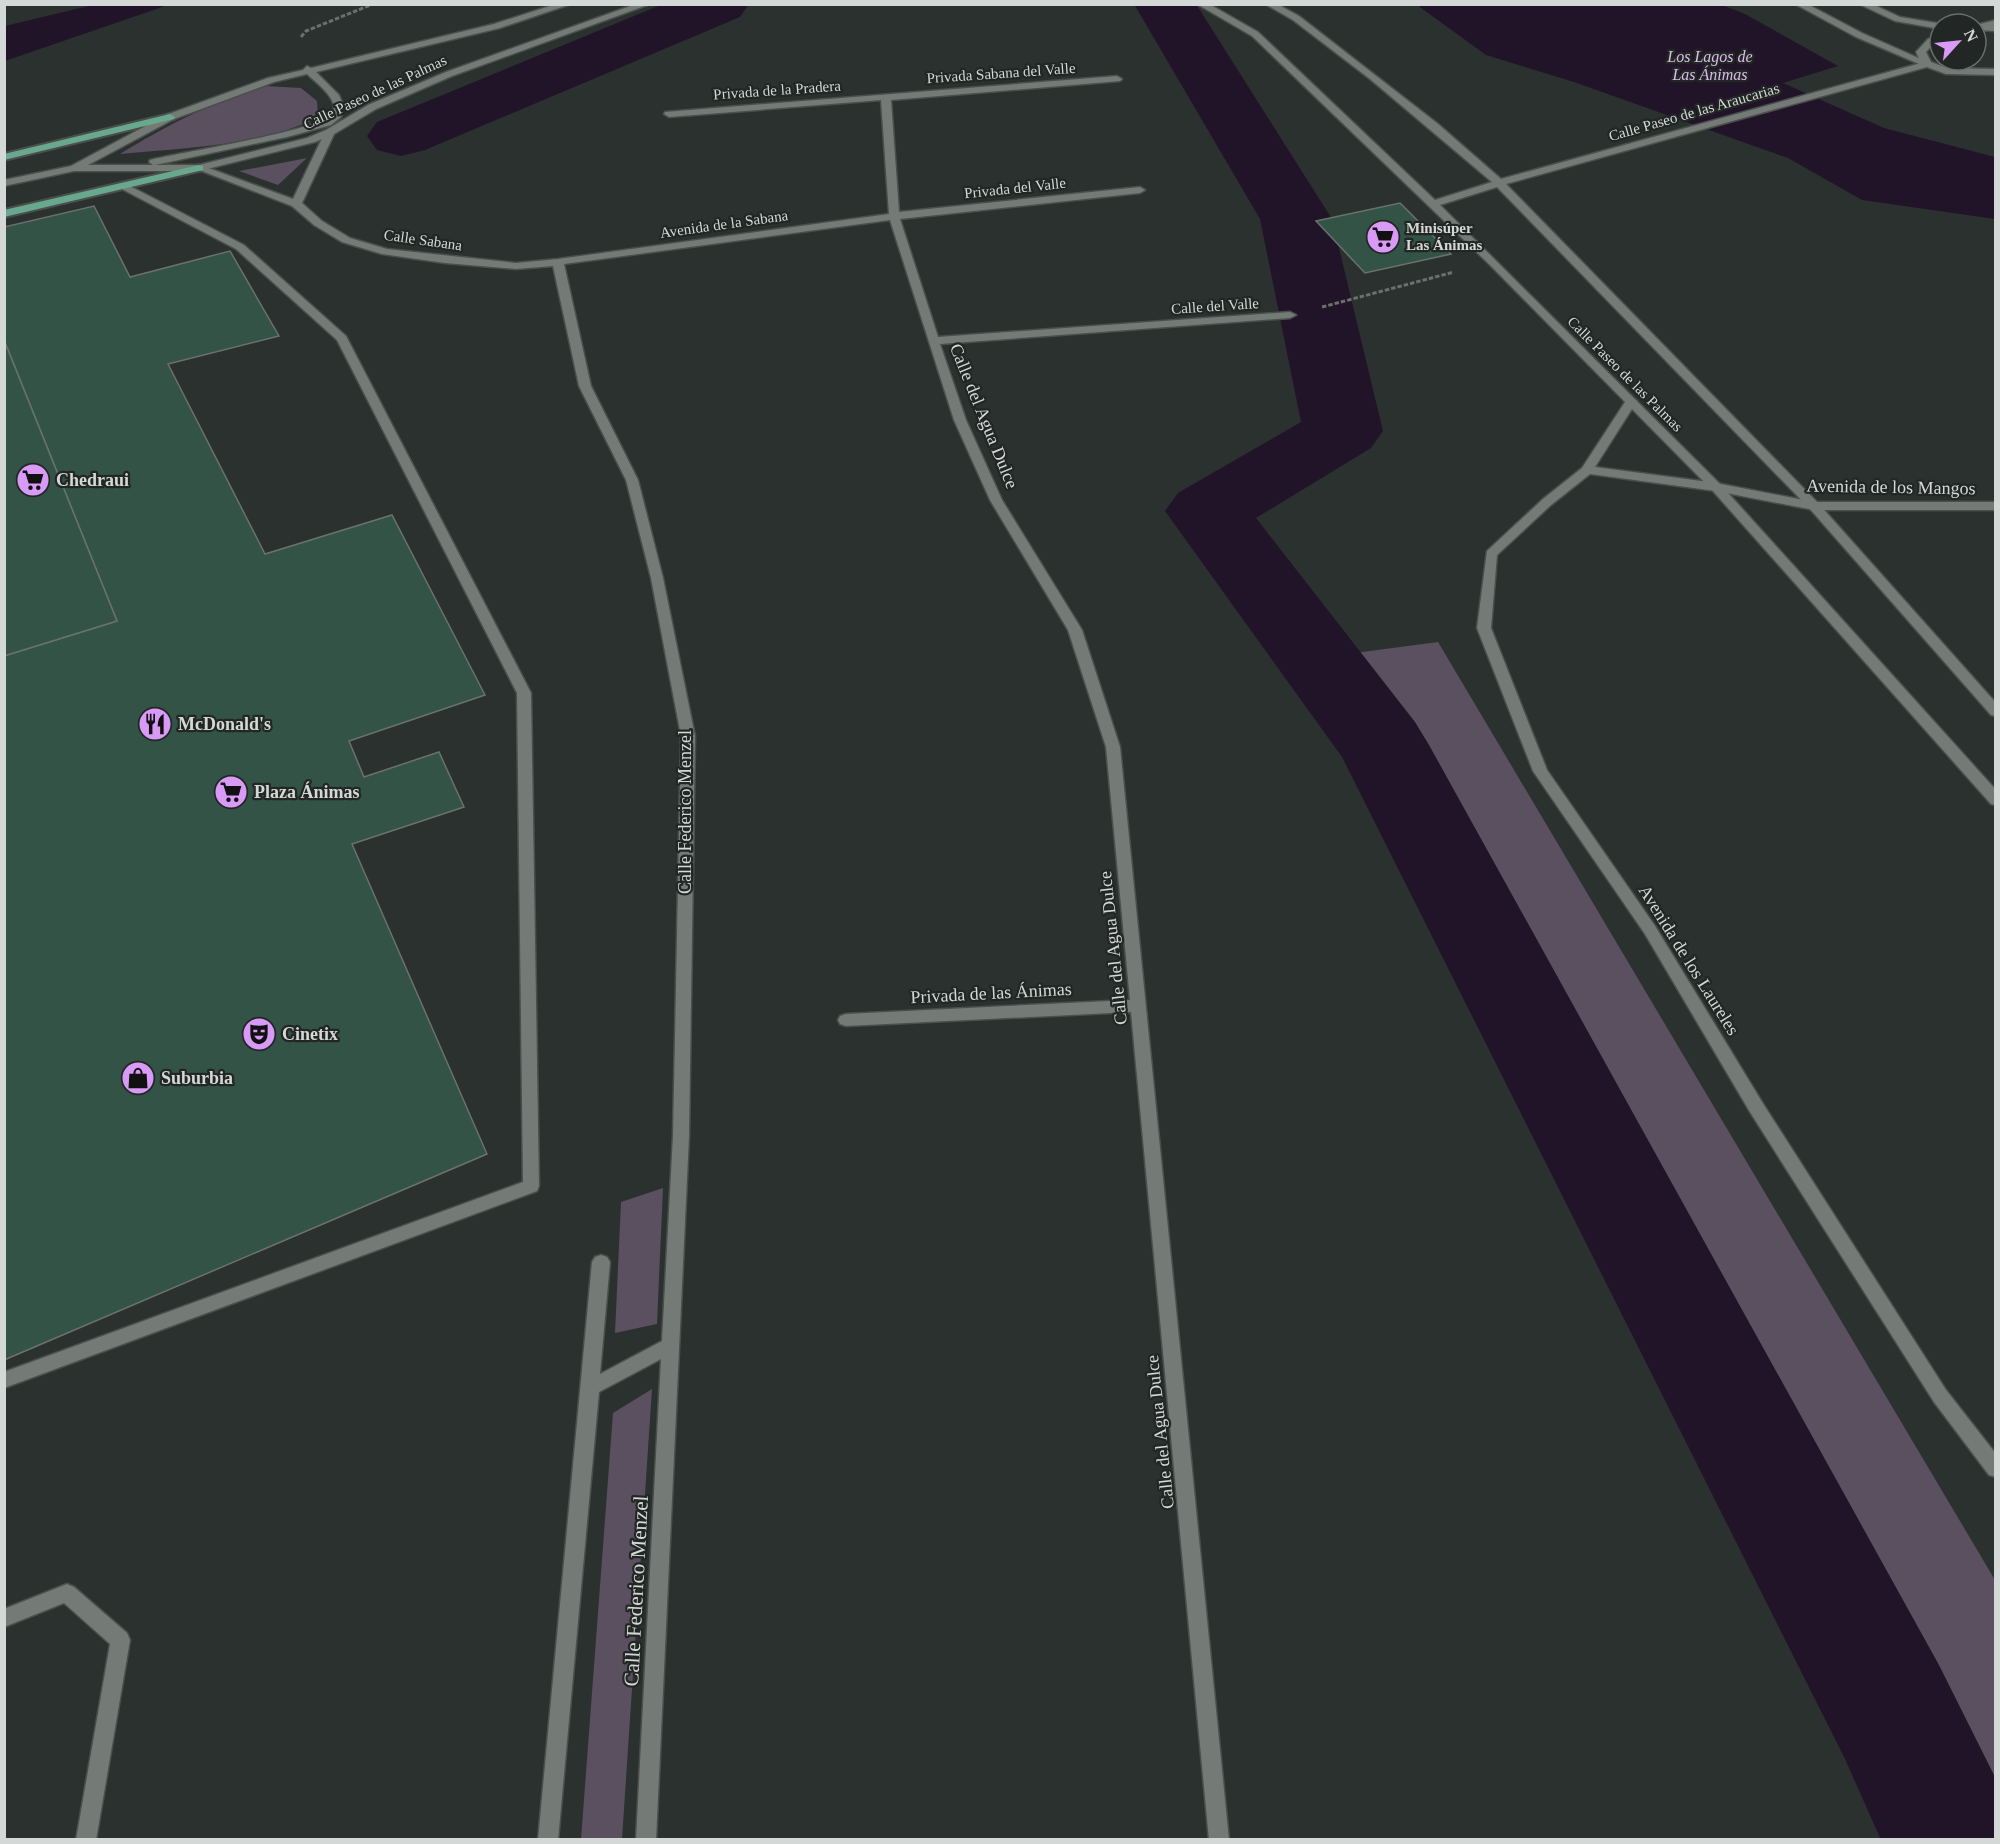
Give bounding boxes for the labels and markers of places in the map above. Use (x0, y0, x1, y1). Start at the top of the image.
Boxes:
supermarket icon: Minisúper Las Ánimas (1365, 219, 1401, 255)
place label: Minisúper Las Ánimas (1406, 220, 1482, 253)
supermarket icon: Chedraui (15, 462, 51, 498)
place label: Chedraui (56, 470, 129, 490)
restaurant icon: McDonald's (137, 706, 173, 742)
place label: McDonald's (178, 714, 271, 734)
supermarket icon: Plaza Ánimas (213, 774, 249, 810)
place label: Plaza Ánimas (254, 781, 360, 802)
theatre icon: Cinetix (241, 1016, 277, 1052)
place label: Cinetix (282, 1024, 338, 1044)
shop icon: Suburbia (120, 1060, 156, 1096)
place label: Suburbia (161, 1068, 233, 1088)

